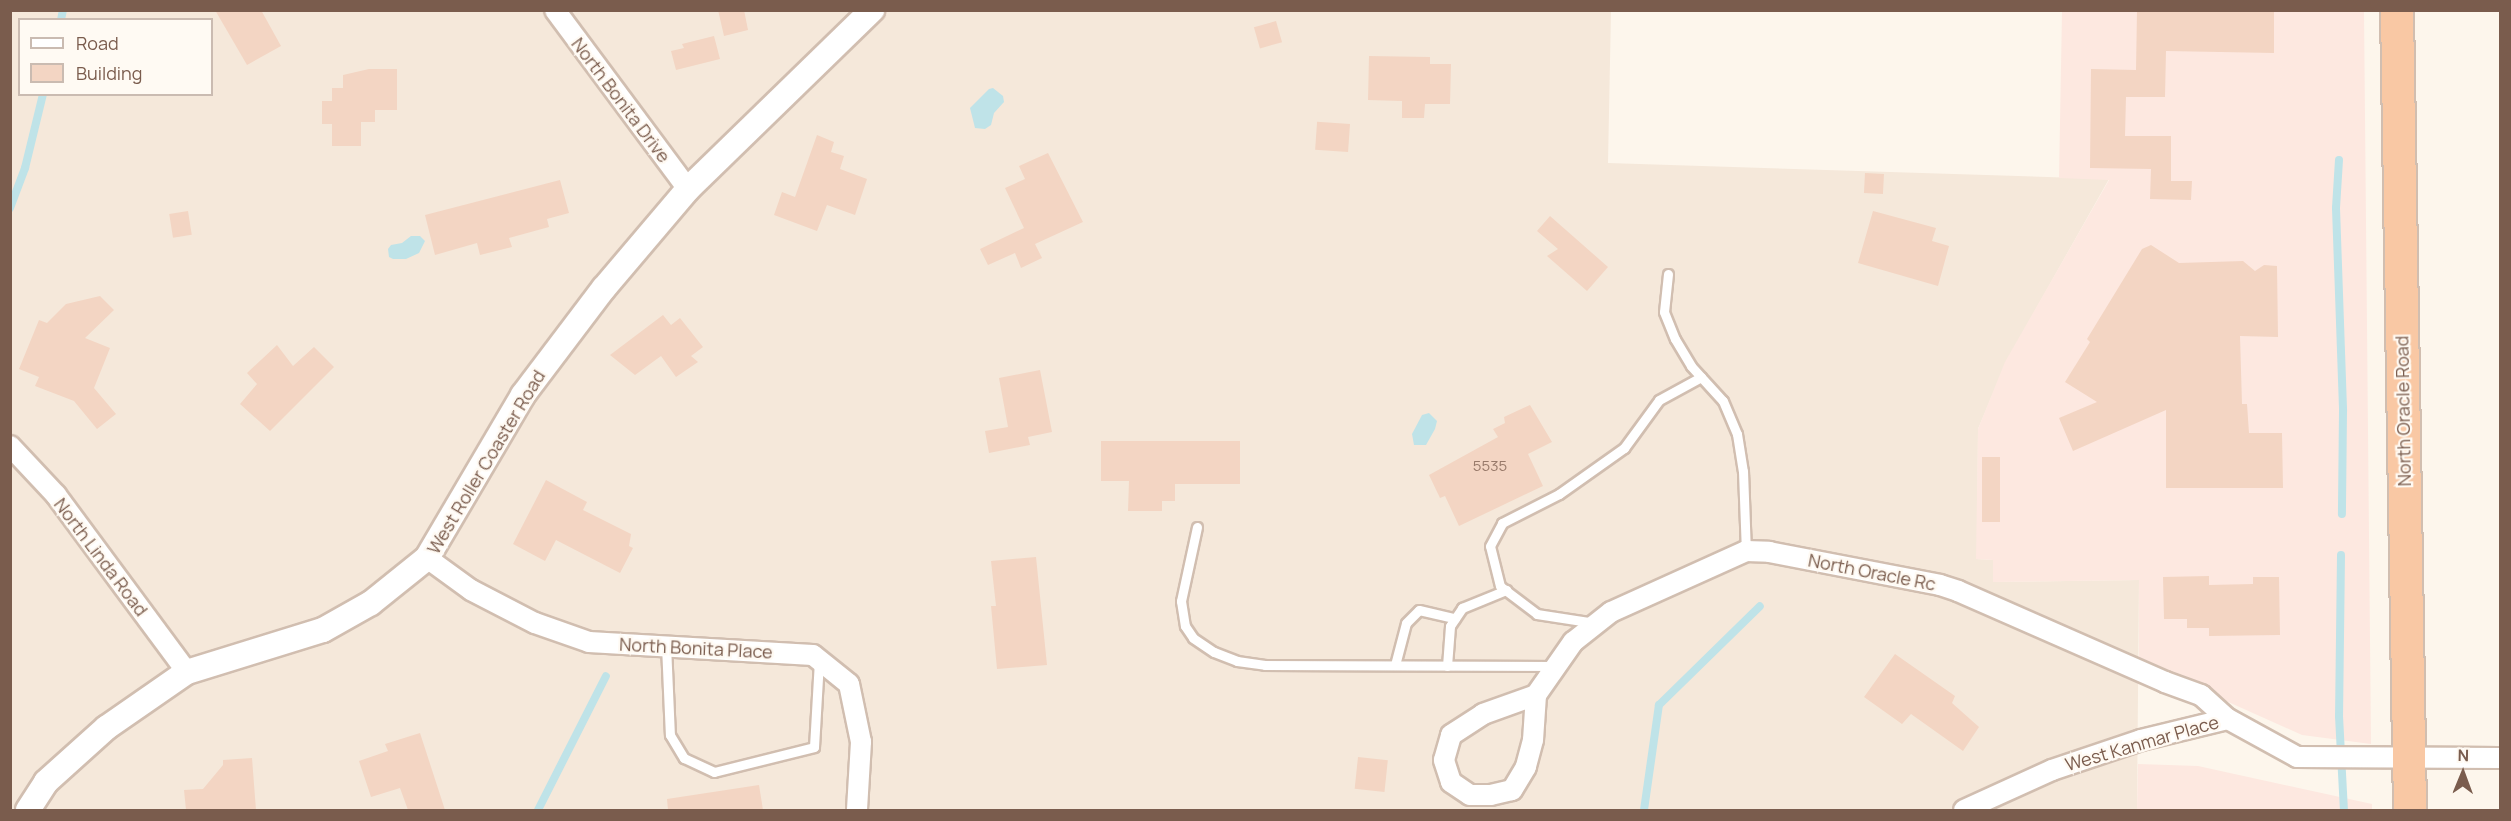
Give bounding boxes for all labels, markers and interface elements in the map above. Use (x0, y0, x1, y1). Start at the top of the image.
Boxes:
legend (18, 18, 213, 96)
text: Road (76, 31, 119, 55)
street label: North Bonita Drive (567, 33, 675, 167)
text: Building (76, 61, 142, 85)
street label: North Oracle Road (2391, 335, 2415, 487)
street label: West Roller Coaster Road (422, 366, 550, 558)
house number: 5535 (1473, 457, 1507, 475)
street label: North Linda Road (50, 494, 152, 620)
street label: North Oracle Rc (1806, 549, 1938, 595)
street label: North Bonita Place (619, 633, 773, 663)
street label: West Kanmar Place (2063, 711, 2221, 775)
north arrow (2433, 743, 2493, 803)
text: N (2457, 744, 2469, 766)

